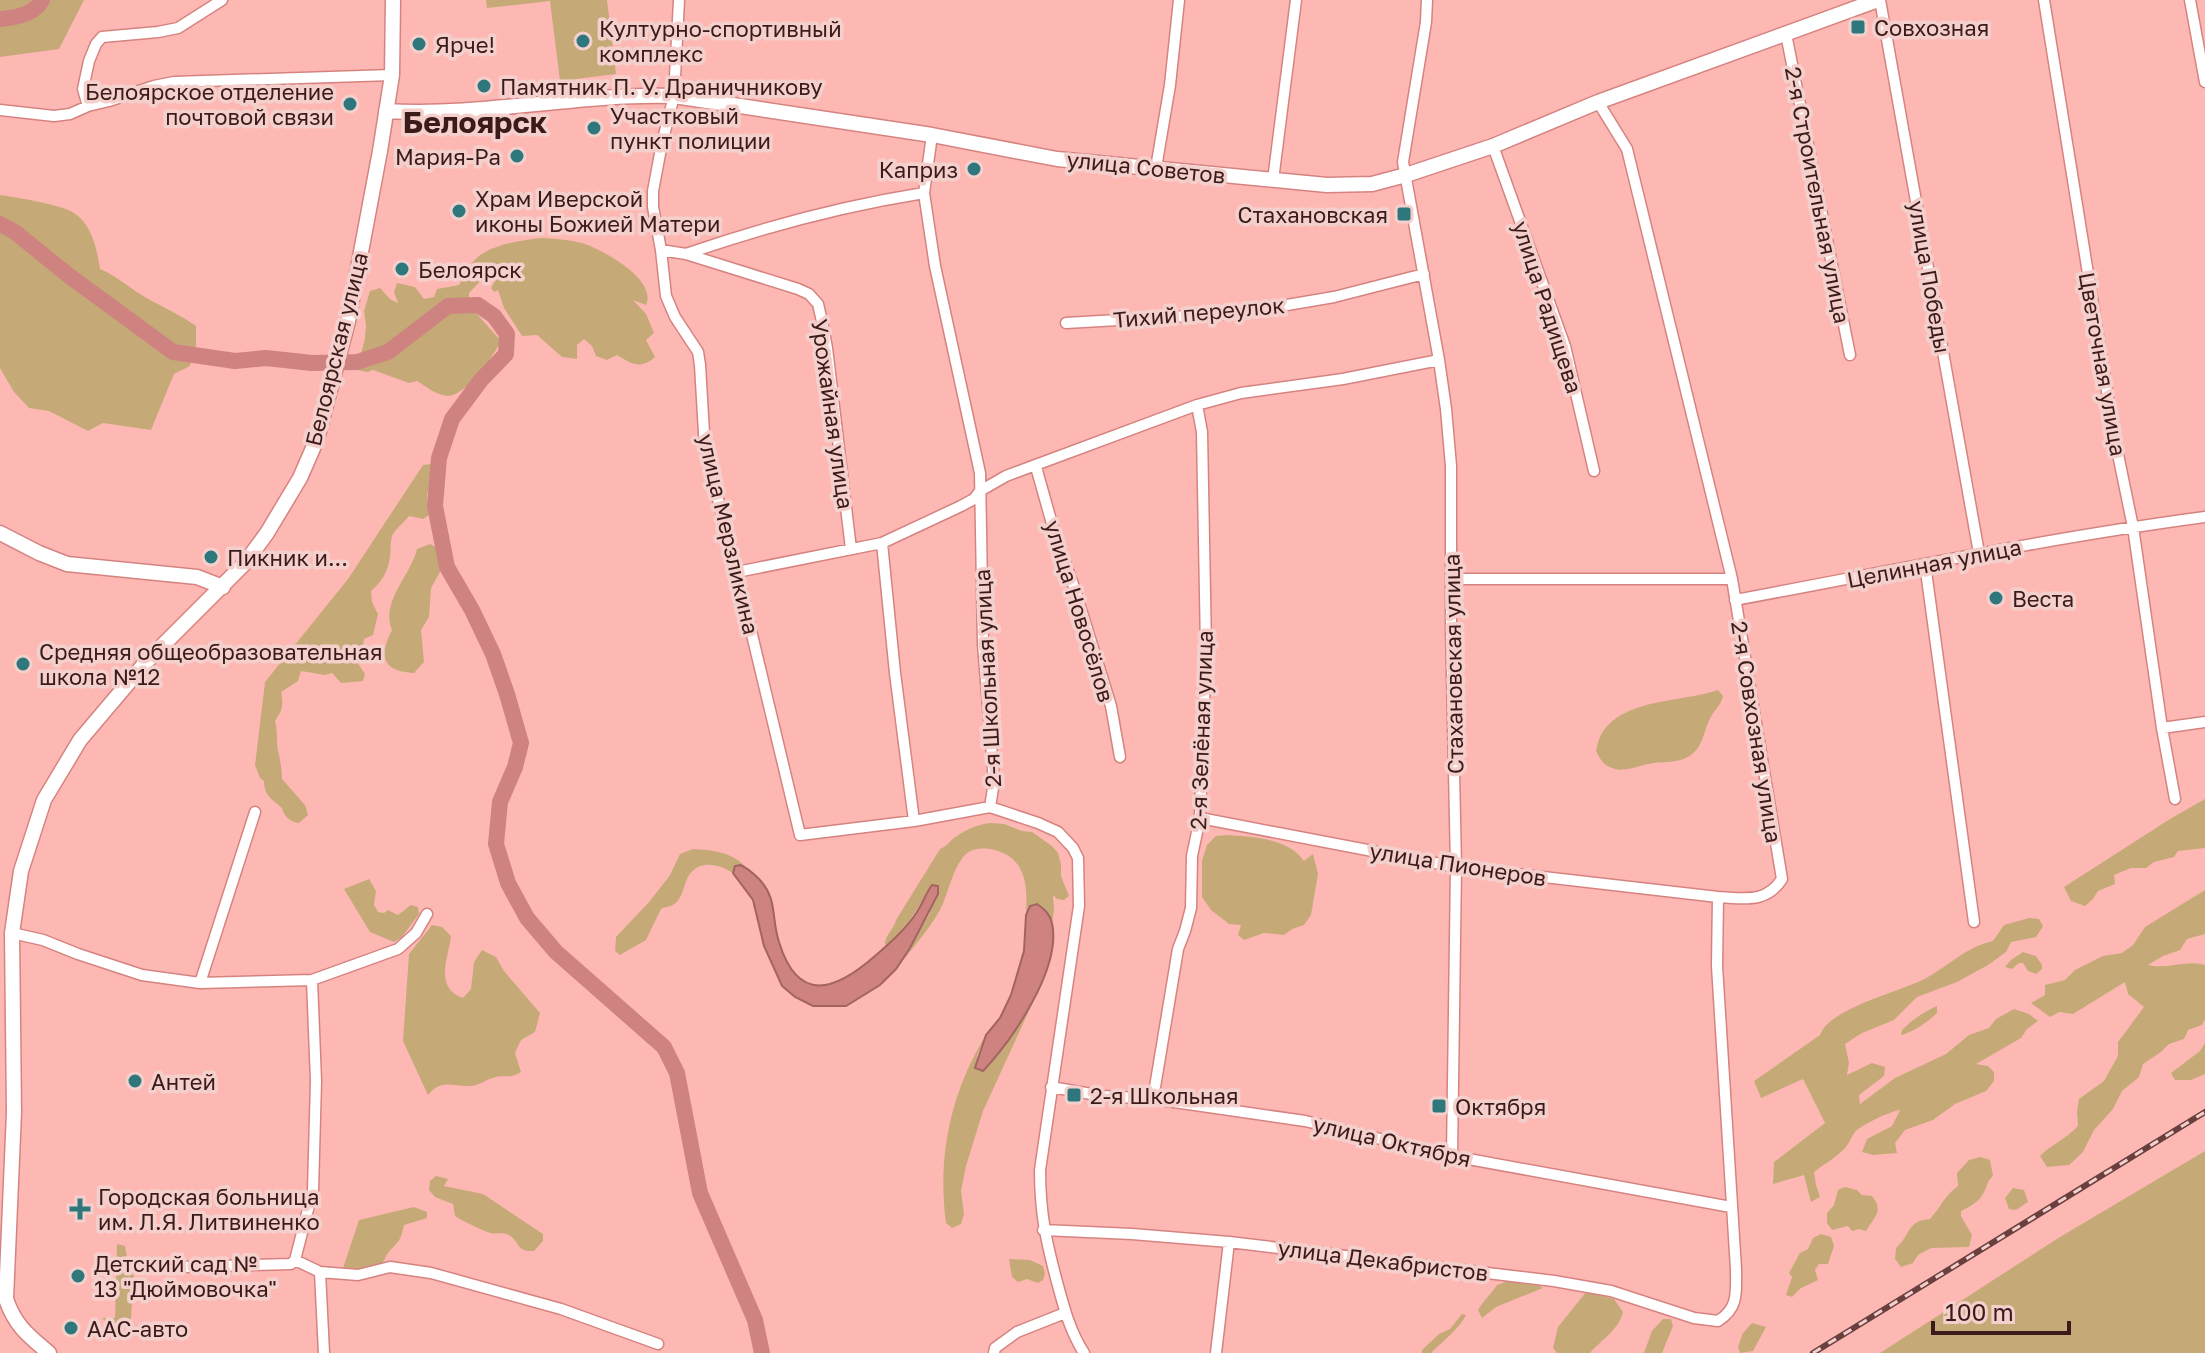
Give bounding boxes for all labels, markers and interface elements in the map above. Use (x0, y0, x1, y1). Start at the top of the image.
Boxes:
place label: Совхозная (1874, 14, 1989, 41)
place label: Културно-спортивный комплекс (599, 15, 842, 67)
marker: Совхозная (1849, 18, 1867, 36)
place label: Ярче! (435, 31, 495, 58)
marker: Културно-спортивный комплекс (574, 32, 592, 50)
marker: Ярче! (410, 35, 428, 53)
street label: 2-я Строительная улица (1780, 64, 1856, 326)
place label: Памятник П. У. Драничникову (500, 73, 823, 100)
marker: Памятник П. У. Драничникову (475, 77, 493, 95)
place label: Белоярское отделение почтовой связи (85, 78, 334, 130)
marker: Белоярское отделение почтовой связи (341, 95, 359, 113)
place label: Участковый пункт полиции (610, 102, 771, 154)
district label: Белоярск (403, 104, 548, 140)
marker: Участковый пункт полиции (585, 119, 603, 137)
place label: Мария-Ра (395, 143, 501, 170)
street label: улица Советов (1065, 145, 1227, 189)
marker: Мария-Ра (508, 147, 526, 165)
place label: Каприз (879, 156, 958, 183)
marker: Каприз (965, 160, 983, 178)
place label: Храм Иверской иконы Божией Матери (475, 185, 720, 237)
street label: улица Победы (1903, 198, 1957, 356)
place label: Стахановская (1238, 201, 1388, 228)
marker: Храм Иверской иконы Божией Матери (450, 202, 468, 220)
marker: Стахановская (1395, 205, 1413, 223)
street label: улица Радищева (1507, 217, 1589, 397)
street label: Белоярская улица (299, 249, 373, 449)
place label: Белоярск (418, 256, 522, 283)
marker: Белоярск (393, 260, 411, 278)
street label: Цветочная улица (2074, 270, 2132, 458)
street label: Тихий переулок (1112, 291, 1286, 333)
street label: Урожайная улица (806, 317, 860, 511)
street label: улица Мерзликина (693, 431, 765, 637)
street label: улица Новосёлов (1040, 517, 1120, 705)
street label: Целинная улица (1844, 533, 2024, 593)
place label: Пикник и... (227, 544, 348, 571)
marker: Пикник и... (202, 548, 220, 566)
street label: Стахановская улица (1438, 554, 1468, 774)
street label: 2-я Школьная улица (968, 568, 1006, 788)
place label: Веста (2012, 585, 2074, 612)
marker: Веста (1987, 589, 2005, 607)
street label: 2-я Совхозная улица (1726, 619, 1788, 845)
street label: 2-я Зелёная улица (1184, 630, 1218, 830)
place label: Средняя общеобразовательная школа №12 (39, 638, 382, 690)
marker: Средняя общеобразовательная школа №12 (14, 655, 32, 673)
street label: улица Пионеров (1368, 837, 1548, 891)
place label: Антей (151, 1068, 216, 1095)
marker: Антей (126, 1072, 144, 1090)
place label: 2-я Школьная (1090, 1082, 1239, 1109)
marker: 2-я Школьная (1065, 1086, 1083, 1104)
place label: Октября (1455, 1093, 1546, 1120)
marker: Октября (1430, 1097, 1448, 1115)
street label: улица Октября (1310, 1110, 1474, 1172)
place label: Городская больница им. Л.Я. Литвиненко (98, 1183, 320, 1235)
marker: Городская больница им. Л.Я. Литвиненко (69, 1198, 91, 1220)
street label: улица Декабристов (1276, 1234, 1490, 1286)
place label: Детский сад № 13 "Дюймовочка" (94, 1250, 277, 1302)
marker: Детский сад № 13 "Дюймовочка" (69, 1267, 87, 1285)
scale bar (1933, 1285, 2069, 1335)
text: 100 m (1945, 1297, 2014, 1326)
place label: ААС-авто (87, 1315, 188, 1342)
marker: ААС-авто (62, 1319, 80, 1337)

